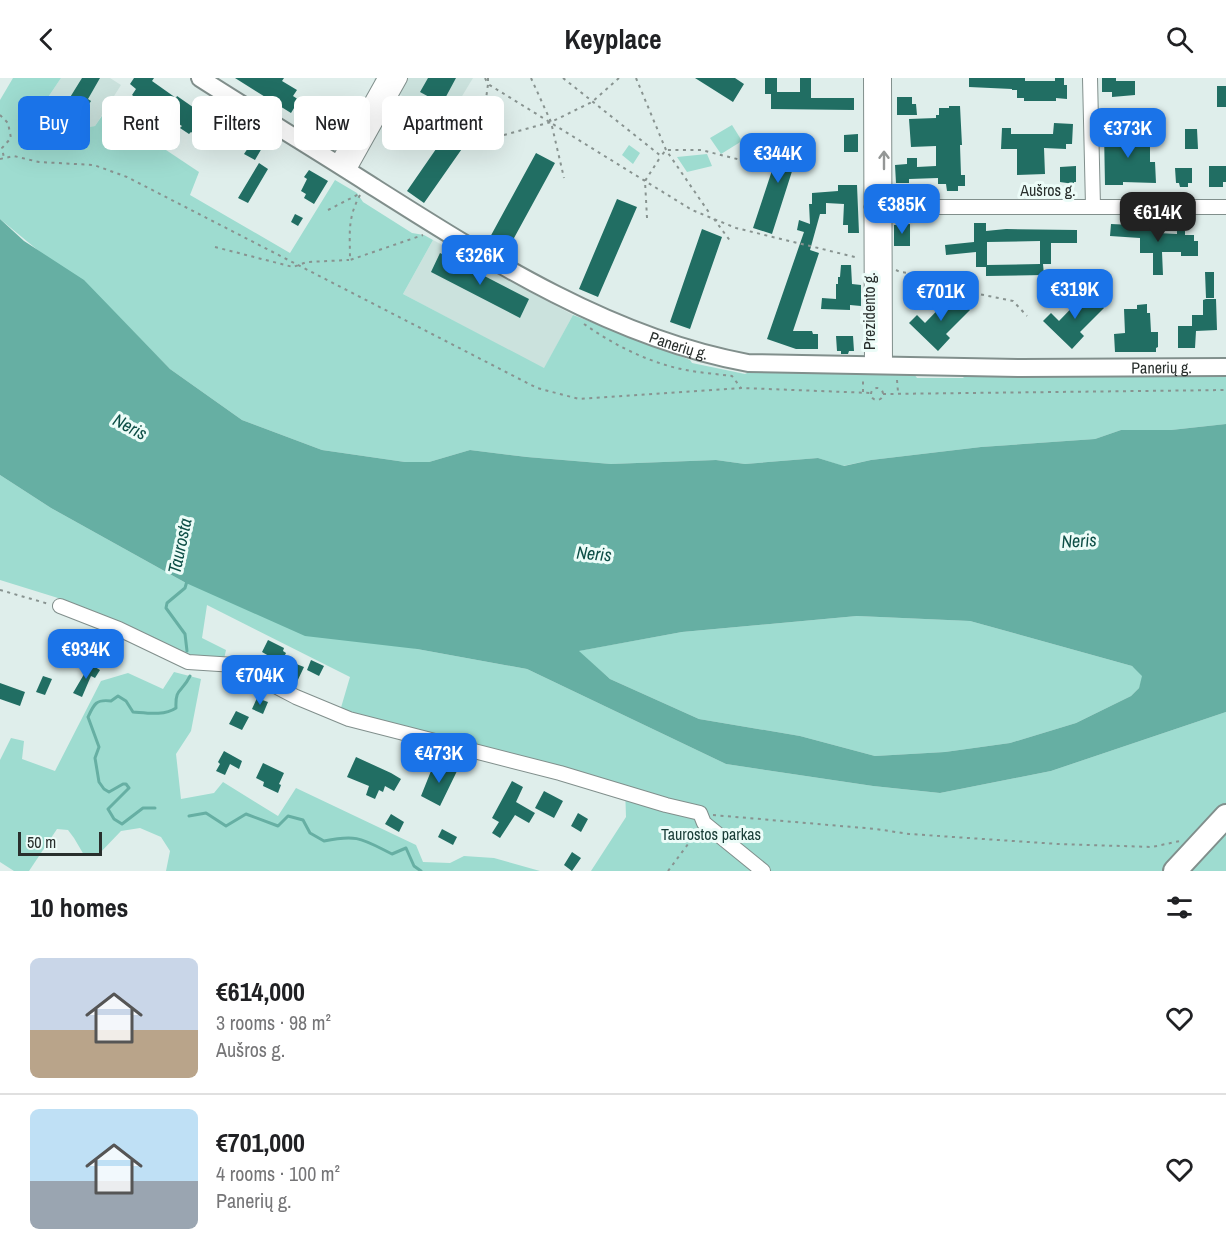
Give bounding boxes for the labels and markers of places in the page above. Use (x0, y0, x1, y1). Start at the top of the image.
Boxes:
pin: €373K (1086, 108, 1170, 159)
pin: €344K (736, 133, 820, 184)
pin: €385K (860, 184, 944, 235)
pin: €614K (1116, 192, 1200, 243)
pin: €326K (438, 235, 522, 286)
pin: €319K (1033, 269, 1117, 320)
pin: €701K (899, 271, 983, 322)
pin: €934K (44, 629, 128, 680)
pin: €704K (218, 655, 302, 706)
pin: €473K (397, 733, 481, 784)

